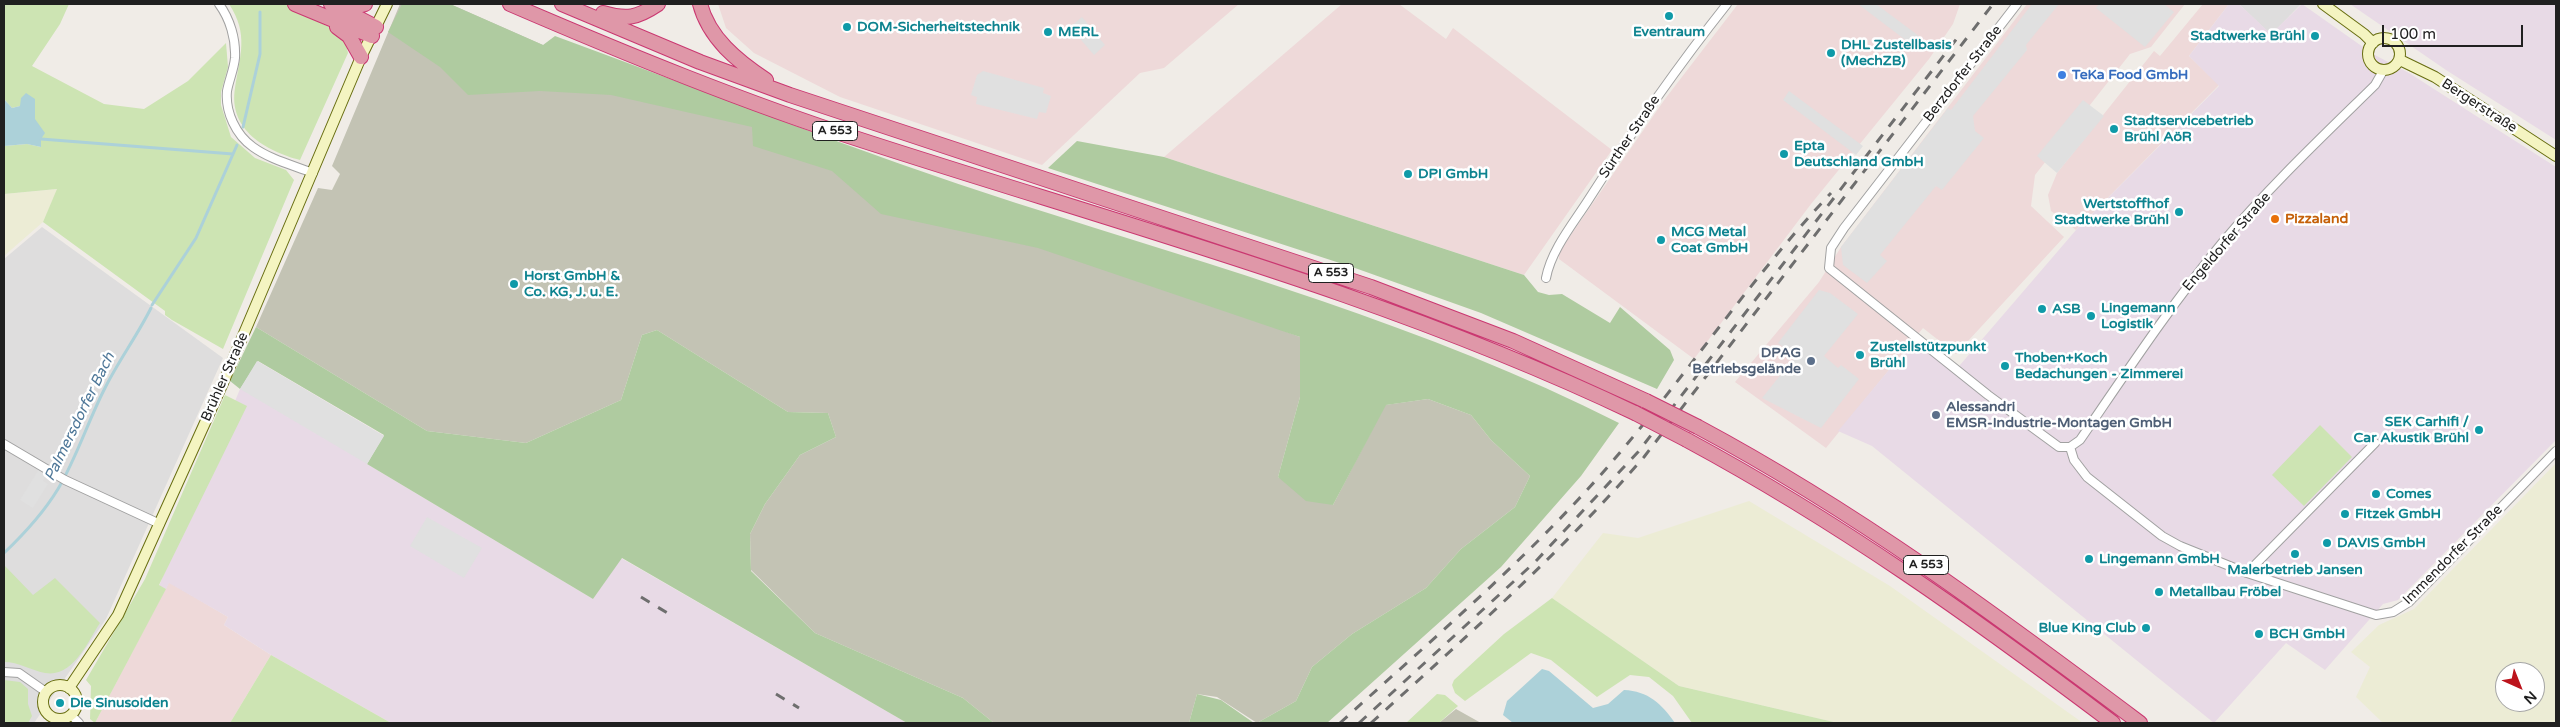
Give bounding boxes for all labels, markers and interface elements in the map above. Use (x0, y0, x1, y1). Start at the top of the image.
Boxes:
marker: Eventraum (1663, 10, 1675, 22)
scale bar (2385, 15, 2526, 47)
place label: DOM-Sicherheitstechnik (857, 19, 1020, 35)
marker: DOM-Sicherheitstechnik (841, 21, 853, 33)
street label: Berzdorfer Straße (1920, 22, 2006, 126)
place label: MERL (1058, 24, 1098, 40)
place label: Eventraum (1633, 24, 1705, 40)
text: 100 m (2390, 25, 2436, 43)
marker: MERL (1042, 26, 1054, 38)
place label: Stadtwerke Brühl (2191, 28, 2305, 44)
marker: Stadtwerke Brühl (2309, 30, 2321, 42)
place label: DHL Zustellbasis (MechZB) (1841, 37, 1952, 70)
marker: DHL Zustellbasis (MechZB) (1825, 47, 1837, 59)
place label: TeKa Food GmbH (2072, 67, 2188, 83)
marker: TeKa Food GmbH (2056, 69, 2068, 81)
street label: Bergerstraße (2438, 75, 2520, 137)
street label: Sürther Straße (1596, 92, 1664, 182)
place label: Stadtservicebetrieb Brühl AöR (2124, 113, 2254, 146)
road number: A 553 (812, 122, 858, 140)
marker: Stadtservicebetrieb Brühl AöR (2108, 123, 2120, 135)
place label: Epta Deutschland GmbH (1794, 138, 1924, 170)
marker: Epta Deutschland GmbH (1778, 148, 1790, 160)
place label: DPI GmbH (1418, 166, 1488, 182)
marker: DPI GmbH (1402, 168, 1414, 180)
street label: Engeldorfer Straße (2179, 189, 2275, 295)
place label: Wertstoffhof Stadtwerke Brühl (2055, 196, 2169, 228)
marker: Wertstoffhof Stadtwerke Brühl (2173, 206, 2185, 218)
place label: Pizzaland (2285, 211, 2348, 227)
marker: Pizzaland (2269, 213, 2281, 225)
place label: MCG Metal Coat GmbH (1671, 224, 1748, 256)
marker: MCG Metal Coat GmbH (1655, 234, 1667, 246)
road number: A 553 (1308, 264, 1354, 282)
place label: Horst GmbH & Co. KG, J. u. E. (524, 268, 620, 300)
marker: Horst GmbH & Co. KG, J. u. E. (508, 278, 520, 290)
place label: Lingemann Logistik (2101, 300, 2176, 332)
place label: ASB (2052, 301, 2081, 317)
marker: ASB (2036, 303, 2048, 315)
marker: Lingemann Logistik (2085, 310, 2097, 322)
street label: Brühler Straße (198, 330, 252, 424)
place label: Zustellstützpunkt Brühl (1870, 339, 1986, 372)
place label: DPAG Betriebsgelände (1692, 345, 1801, 378)
marker: Zustellstützpunkt Brühl (1854, 349, 1866, 361)
water label: Palmersdorfer Bach (41, 350, 119, 484)
place label: Thoben+Koch Bedachungen - Zimmerei (2015, 350, 2183, 382)
marker: DPAG Betriebsgelände (1805, 355, 1817, 367)
marker: Thoben+Koch Bedachungen - Zimmerei (1999, 360, 2011, 372)
place label: Alessandri EMSR-Industrie-Montagen GmbH (1946, 399, 2172, 432)
marker: Alessandri EMSR-Industrie-Montagen GmbH (1930, 409, 1942, 421)
place label: SEK Carhifi / Car Akustik Brühl (2354, 414, 2469, 447)
marker: SEK Carhifi / Car Akustik Brühl (2473, 424, 2485, 436)
place label: Comes (2386, 486, 2432, 502)
marker: Comes (2370, 488, 2382, 500)
street label: Immendorfer Straße (2400, 502, 2506, 608)
place label: Fitzek GmbH (2355, 506, 2441, 522)
marker: Fitzek GmbH (2339, 508, 2351, 520)
place label: DAVIS GmbH (2337, 535, 2426, 551)
marker: DAVIS GmbH (2321, 537, 2333, 549)
marker: Malerbetrieb Jansen (2289, 548, 2301, 560)
place label: Lingemann GmbH (2099, 551, 2220, 567)
marker: Lingemann GmbH (2083, 553, 2095, 565)
road number: A 553 (1904, 556, 1948, 574)
place label: Malerbetrieb Jansen (2227, 562, 2363, 578)
place label: Metallbau Fröbel (2169, 584, 2281, 600)
marker: Metallbau Fröbel (2153, 586, 2165, 598)
place label: Blue King Club (2038, 620, 2136, 636)
marker: Blue King Club (2140, 622, 2152, 634)
place label: BCH GmbH (2269, 626, 2345, 642)
marker: BCH GmbH (2253, 628, 2265, 640)
north arrow (2495, 662, 2545, 712)
text: N (2520, 687, 2540, 707)
place label: Die Sinusoiden (70, 695, 168, 711)
marker: Die Sinusoiden (54, 697, 66, 709)

